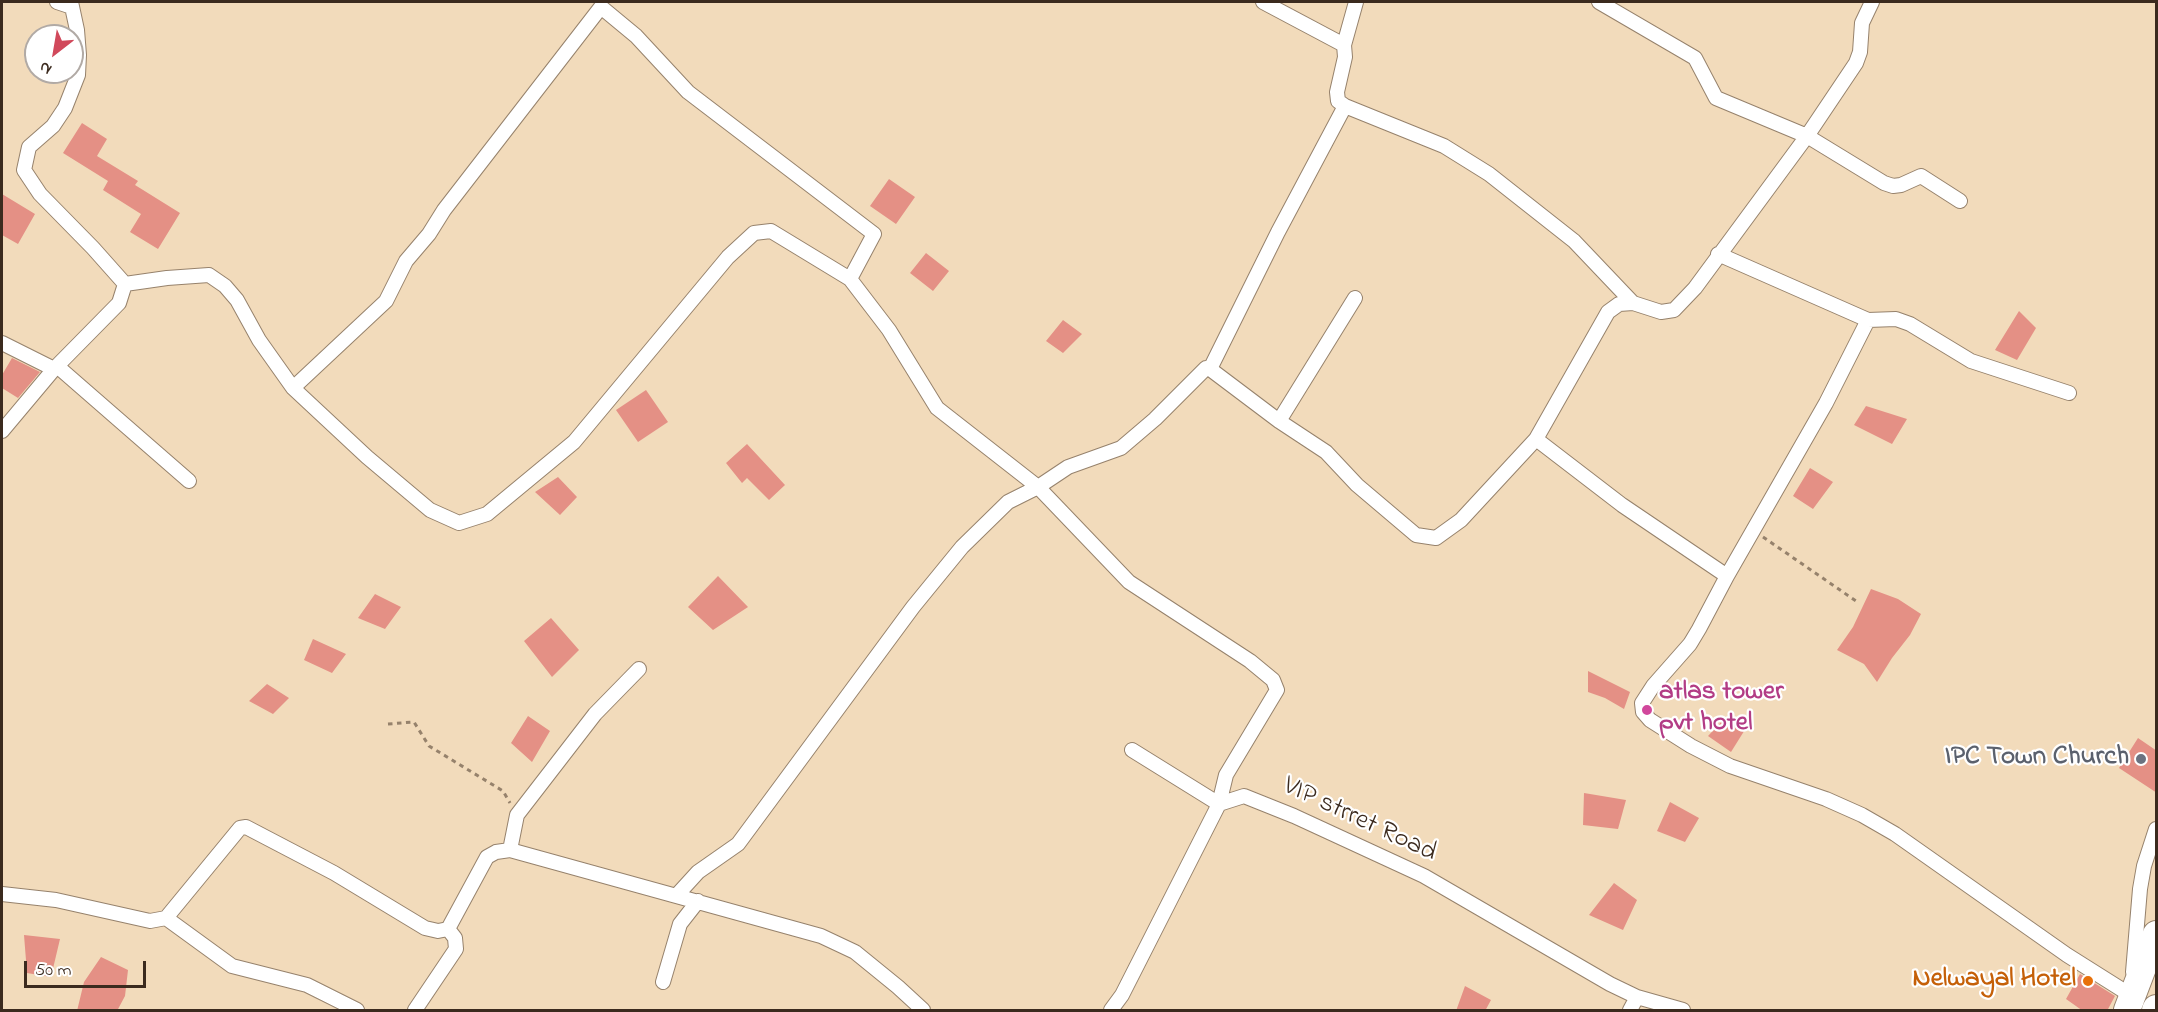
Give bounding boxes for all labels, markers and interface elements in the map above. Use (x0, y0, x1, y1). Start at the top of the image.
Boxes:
north arrow (24, 24, 84, 84)
text: N (35, 55, 57, 81)
place label: atlas tower pvt hotel (1659, 678, 1784, 741)
marker: atlas tower pvt hotel (1640, 703, 1654, 717)
place label: IPC Town Church (1945, 743, 2129, 775)
marker: IPC Town Church (2134, 752, 2148, 766)
street label: VIP strret Road (1277, 771, 1441, 871)
scale bar (27, 949, 148, 987)
text: 50 m (35, 958, 72, 984)
place label: Nelwayal Hotel (1913, 965, 2076, 997)
marker: Nelwayal Hotel (2081, 974, 2095, 988)

